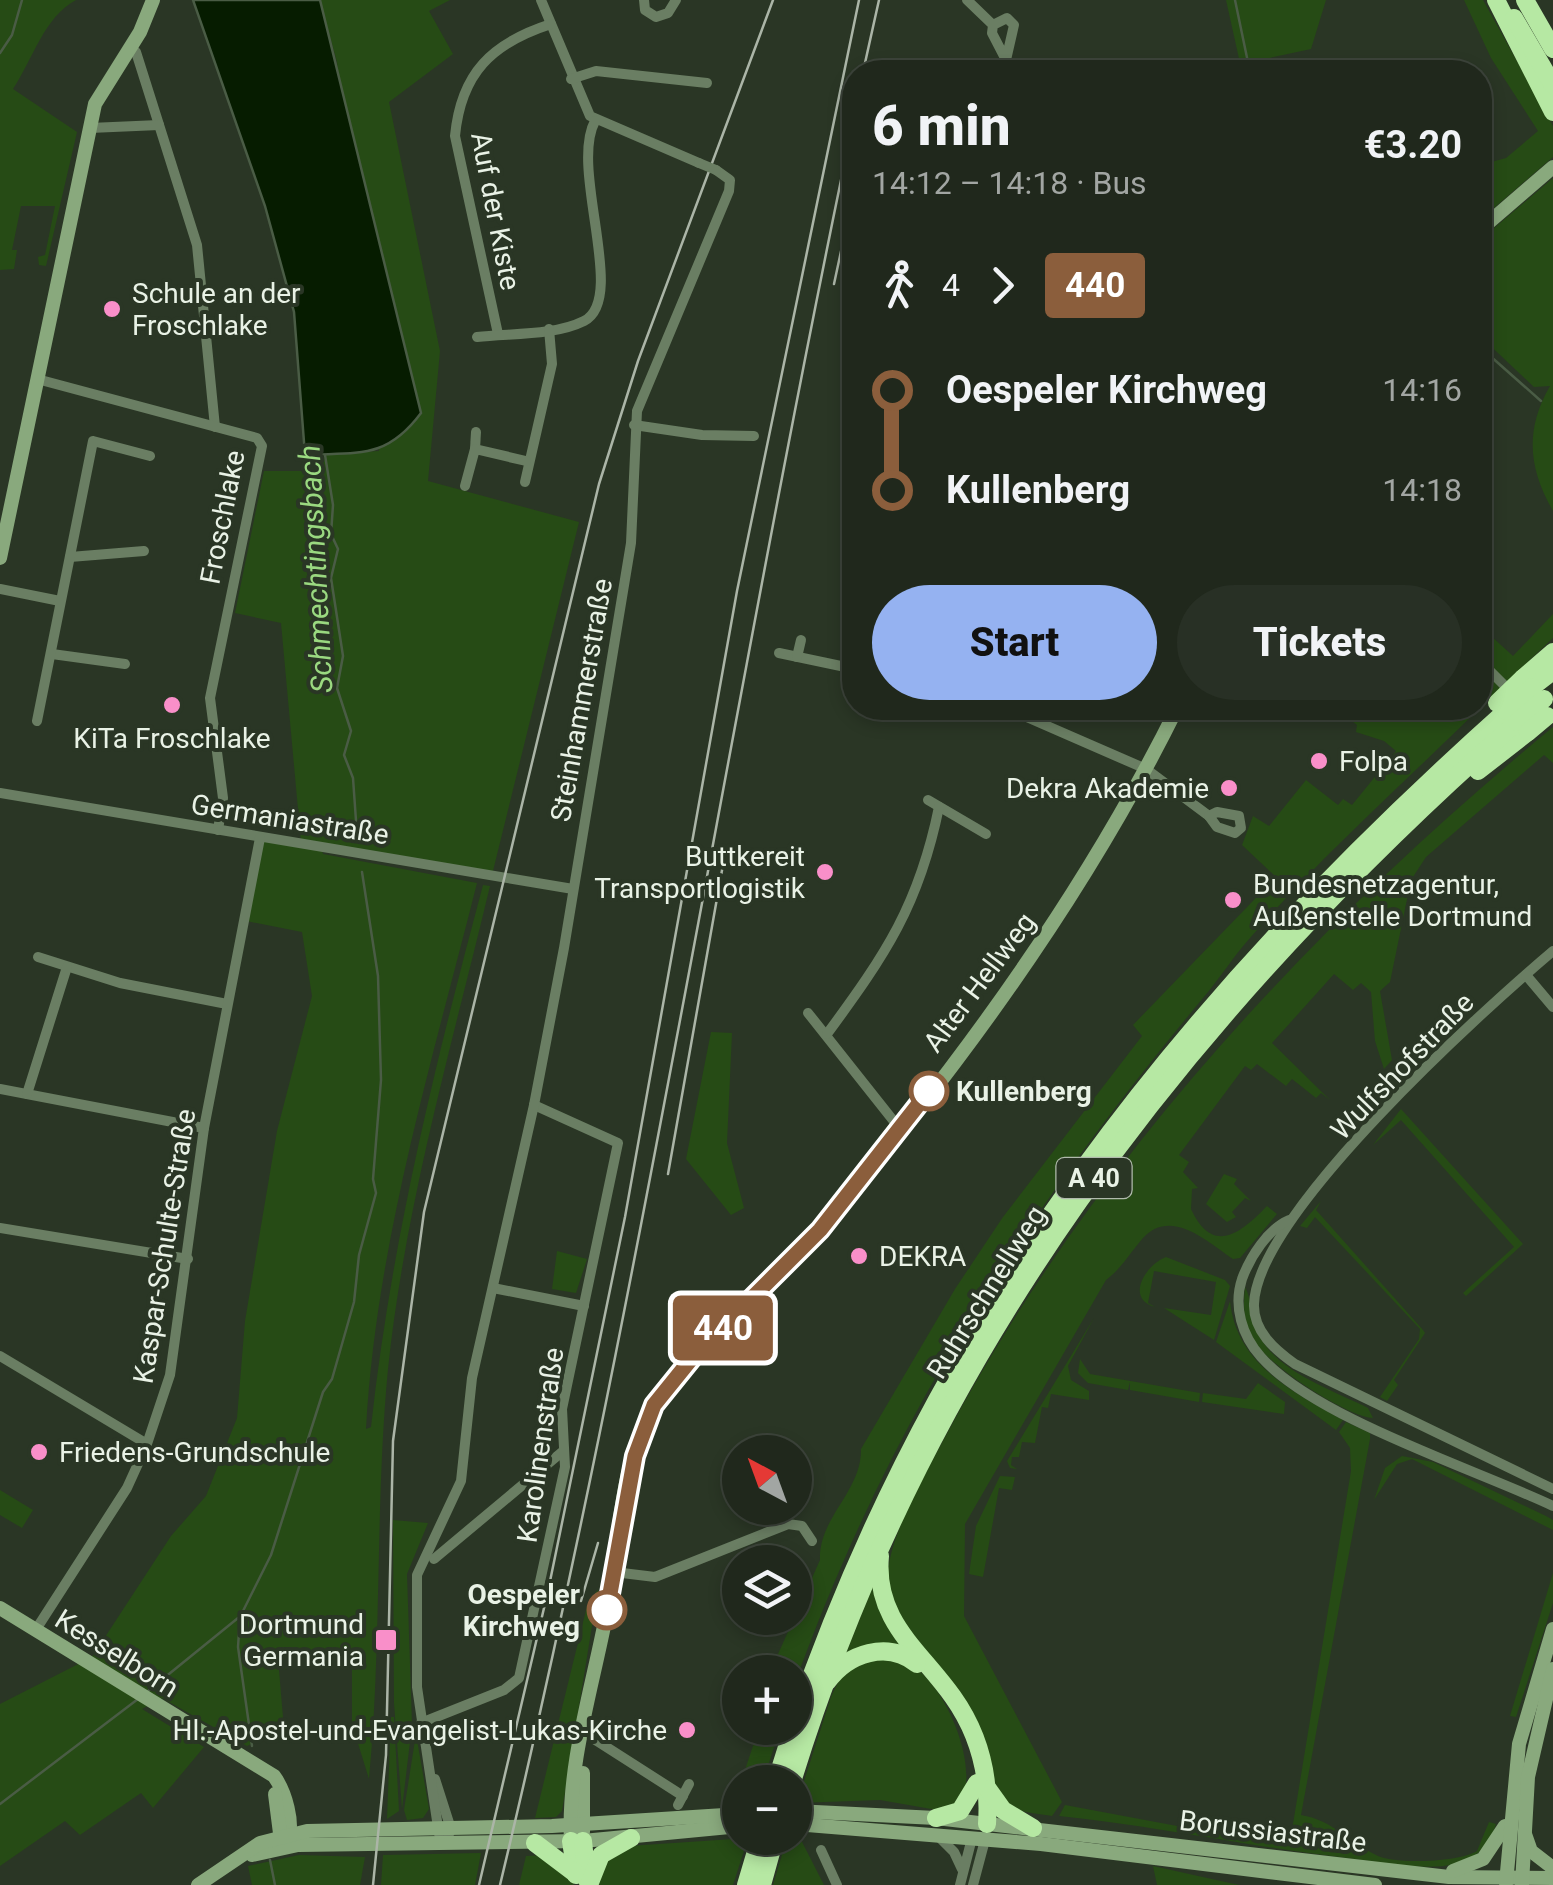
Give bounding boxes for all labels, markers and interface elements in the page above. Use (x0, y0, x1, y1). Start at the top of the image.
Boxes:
text: 6 min (872, 94, 1011, 158)
text: €3.20 (1364, 123, 1462, 167)
street label: Auf der Kiste (464, 129, 527, 293)
text: 14:12 – 14:18 · Bus (872, 164, 1147, 202)
icon: walk (872, 258, 927, 313)
icon: forward (975, 258, 1030, 313)
text: 440 (1065, 265, 1125, 306)
text: 4 (942, 266, 960, 304)
place label: Schule an der Froschlake (132, 277, 301, 342)
marker: Schule an der Froschlake (101, 298, 123, 320)
text: Oespeler Kirchweg (946, 368, 1267, 412)
text: 14:16 (1382, 371, 1462, 409)
water label: Schmechtingsbach (292, 444, 339, 694)
street label: Froschlake (193, 447, 252, 587)
text: Kullenberg (946, 468, 1130, 512)
text: 14:18 (1382, 471, 1462, 509)
street label: Steinhammerstraße (544, 576, 619, 824)
button: Start (872, 585, 1157, 700)
button: Tickets (1177, 585, 1462, 700)
marker: KiTa Froschlake (161, 694, 183, 716)
place label: KiTa Froschlake (73, 722, 271, 755)
place label: Folpa (1339, 745, 1408, 778)
marker: Folpa (1308, 750, 1330, 772)
place label: Dekra Akademie (1006, 772, 1209, 805)
marker: Dekra Akademie (1218, 777, 1240, 799)
street label: Germaniastraße (189, 788, 391, 851)
place label: Buttkereit Transportlogistik (594, 840, 806, 905)
marker: Buttkereit Transportlogistik (814, 861, 836, 883)
place label: Bundesnetzagentur, Außenstelle Dortmund (1253, 868, 1532, 933)
marker: Bundesnetzagentur, Außenstelle Dortmund (1222, 889, 1244, 911)
street label: Alter Hellweg (916, 906, 1042, 1058)
street label: Wulfshofstraße (1324, 986, 1481, 1147)
marker: Kullenberg (910, 1072, 948, 1110)
place label: Kullenberg (956, 1075, 1092, 1108)
street label: Kaspar-Schulte-Straße (126, 1106, 203, 1386)
road number: A 40 (1056, 1158, 1132, 1198)
street label: Ruhrschnellweg (920, 1200, 1053, 1385)
place label: DEKRA (879, 1240, 966, 1273)
marker: DEKRA (848, 1245, 870, 1267)
line badge: 440 (666, 1296, 780, 1360)
text: 440 (693, 1308, 753, 1349)
street label: Karolinenstraße (510, 1345, 571, 1545)
north arrow (722, 1435, 812, 1525)
map controls (722, 1435, 812, 1855)
place label: Friedens-Grundschule (59, 1436, 330, 1469)
marker: Friedens-Grundschule (28, 1441, 50, 1463)
button: layers (722, 1545, 812, 1635)
place label: Oespeler Kirchweg (463, 1578, 580, 1643)
marker: Oespeler Kirchweg (588, 1591, 626, 1629)
street label: Kesselborn (49, 1603, 185, 1704)
place label: Dortmund Germania (239, 1608, 364, 1673)
marker: Dortmund Germania (373, 1627, 399, 1653)
button: + (722, 1655, 812, 1745)
place label: Hl.-Apostel-und-Evangelist-Lukas-Kirche (173, 1714, 667, 1747)
marker: Hl.-Apostel-und-Evangelist-Lukas-Kirche (676, 1719, 698, 1741)
button: − (722, 1765, 812, 1855)
street label: Borussiastraße (1177, 1804, 1369, 1859)

